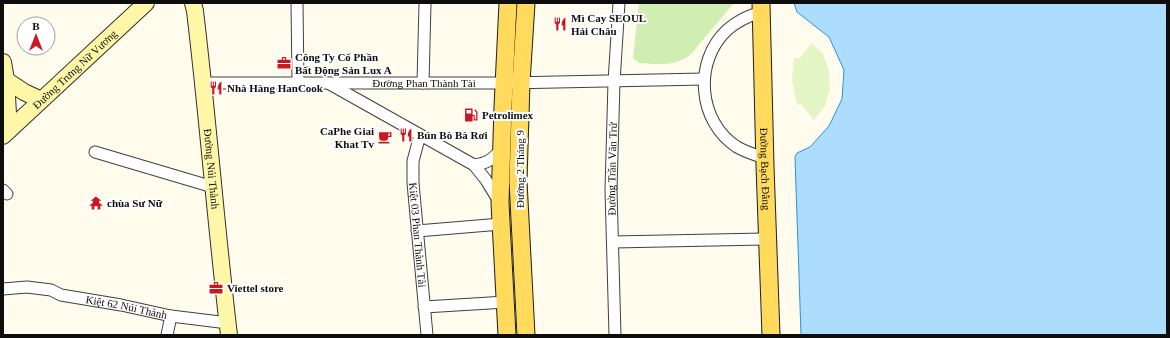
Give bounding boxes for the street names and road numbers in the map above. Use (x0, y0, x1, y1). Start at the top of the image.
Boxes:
street label: Đường Trưng Nữ Vương (30, 27, 120, 111)
street label: Đường Phan Thành Tài (372, 77, 476, 89)
street label: Đường Trần Văn Trứ (605, 121, 619, 216)
street label: Đường Bạch Đằng (758, 127, 773, 211)
street label: Đường Núi Thành (202, 128, 222, 210)
street label: Đường 2 Tháng 9 (514, 130, 526, 208)
street label: Kiệt 03 Phan Thành Tài (407, 182, 429, 288)
street label: Kiệt 62 Núi Thành (85, 293, 169, 321)

